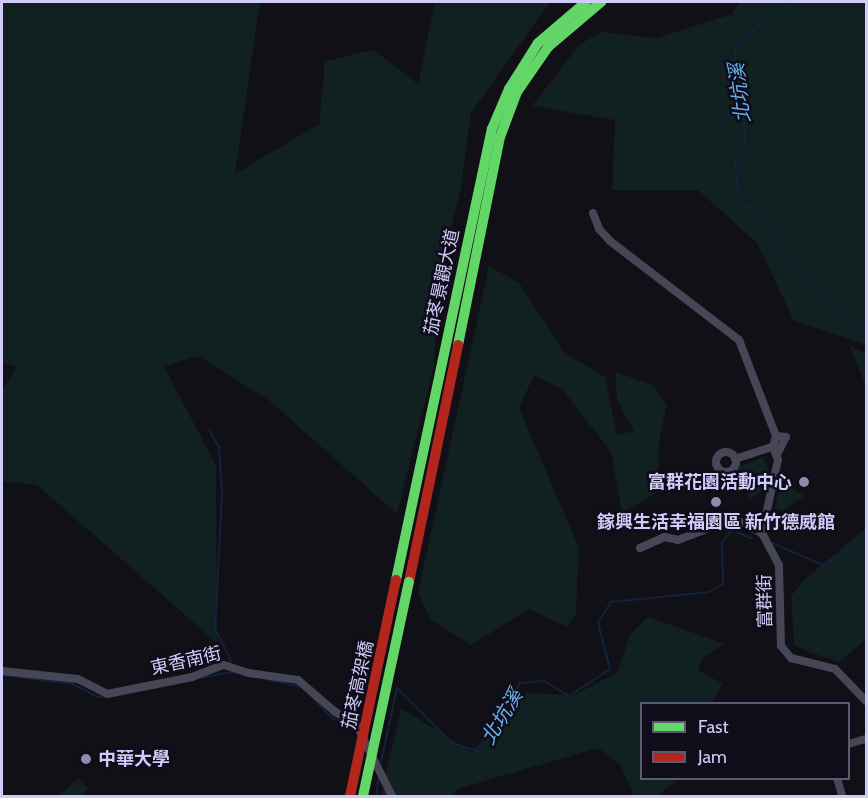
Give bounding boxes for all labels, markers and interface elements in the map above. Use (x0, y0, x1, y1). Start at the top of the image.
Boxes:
water label: 北坑溪 (724, 62, 756, 124)
street label: 茄苳景觀大道 (420, 227, 464, 337)
place label: 富群花園活動中心 (648, 471, 792, 493)
marker: 富群花園活動中心 (797, 475, 811, 489)
marker: 鎵興生活幸福園區 新竹德威館 (709, 495, 723, 509)
place label: 鎵興生活幸福園區 新竹德威館 (597, 511, 835, 533)
street label: 富群街 (754, 574, 776, 628)
street label: 茄苳高架橋 (338, 639, 378, 731)
street label: 東香南街 (148, 642, 224, 680)
water label: 北坑溪 (476, 685, 528, 749)
legend (640, 702, 850, 780)
text: Fast (698, 716, 729, 738)
text: Jam (698, 746, 727, 768)
place label: 中華大學 (98, 748, 170, 770)
marker: 中華大學 (79, 752, 93, 766)

